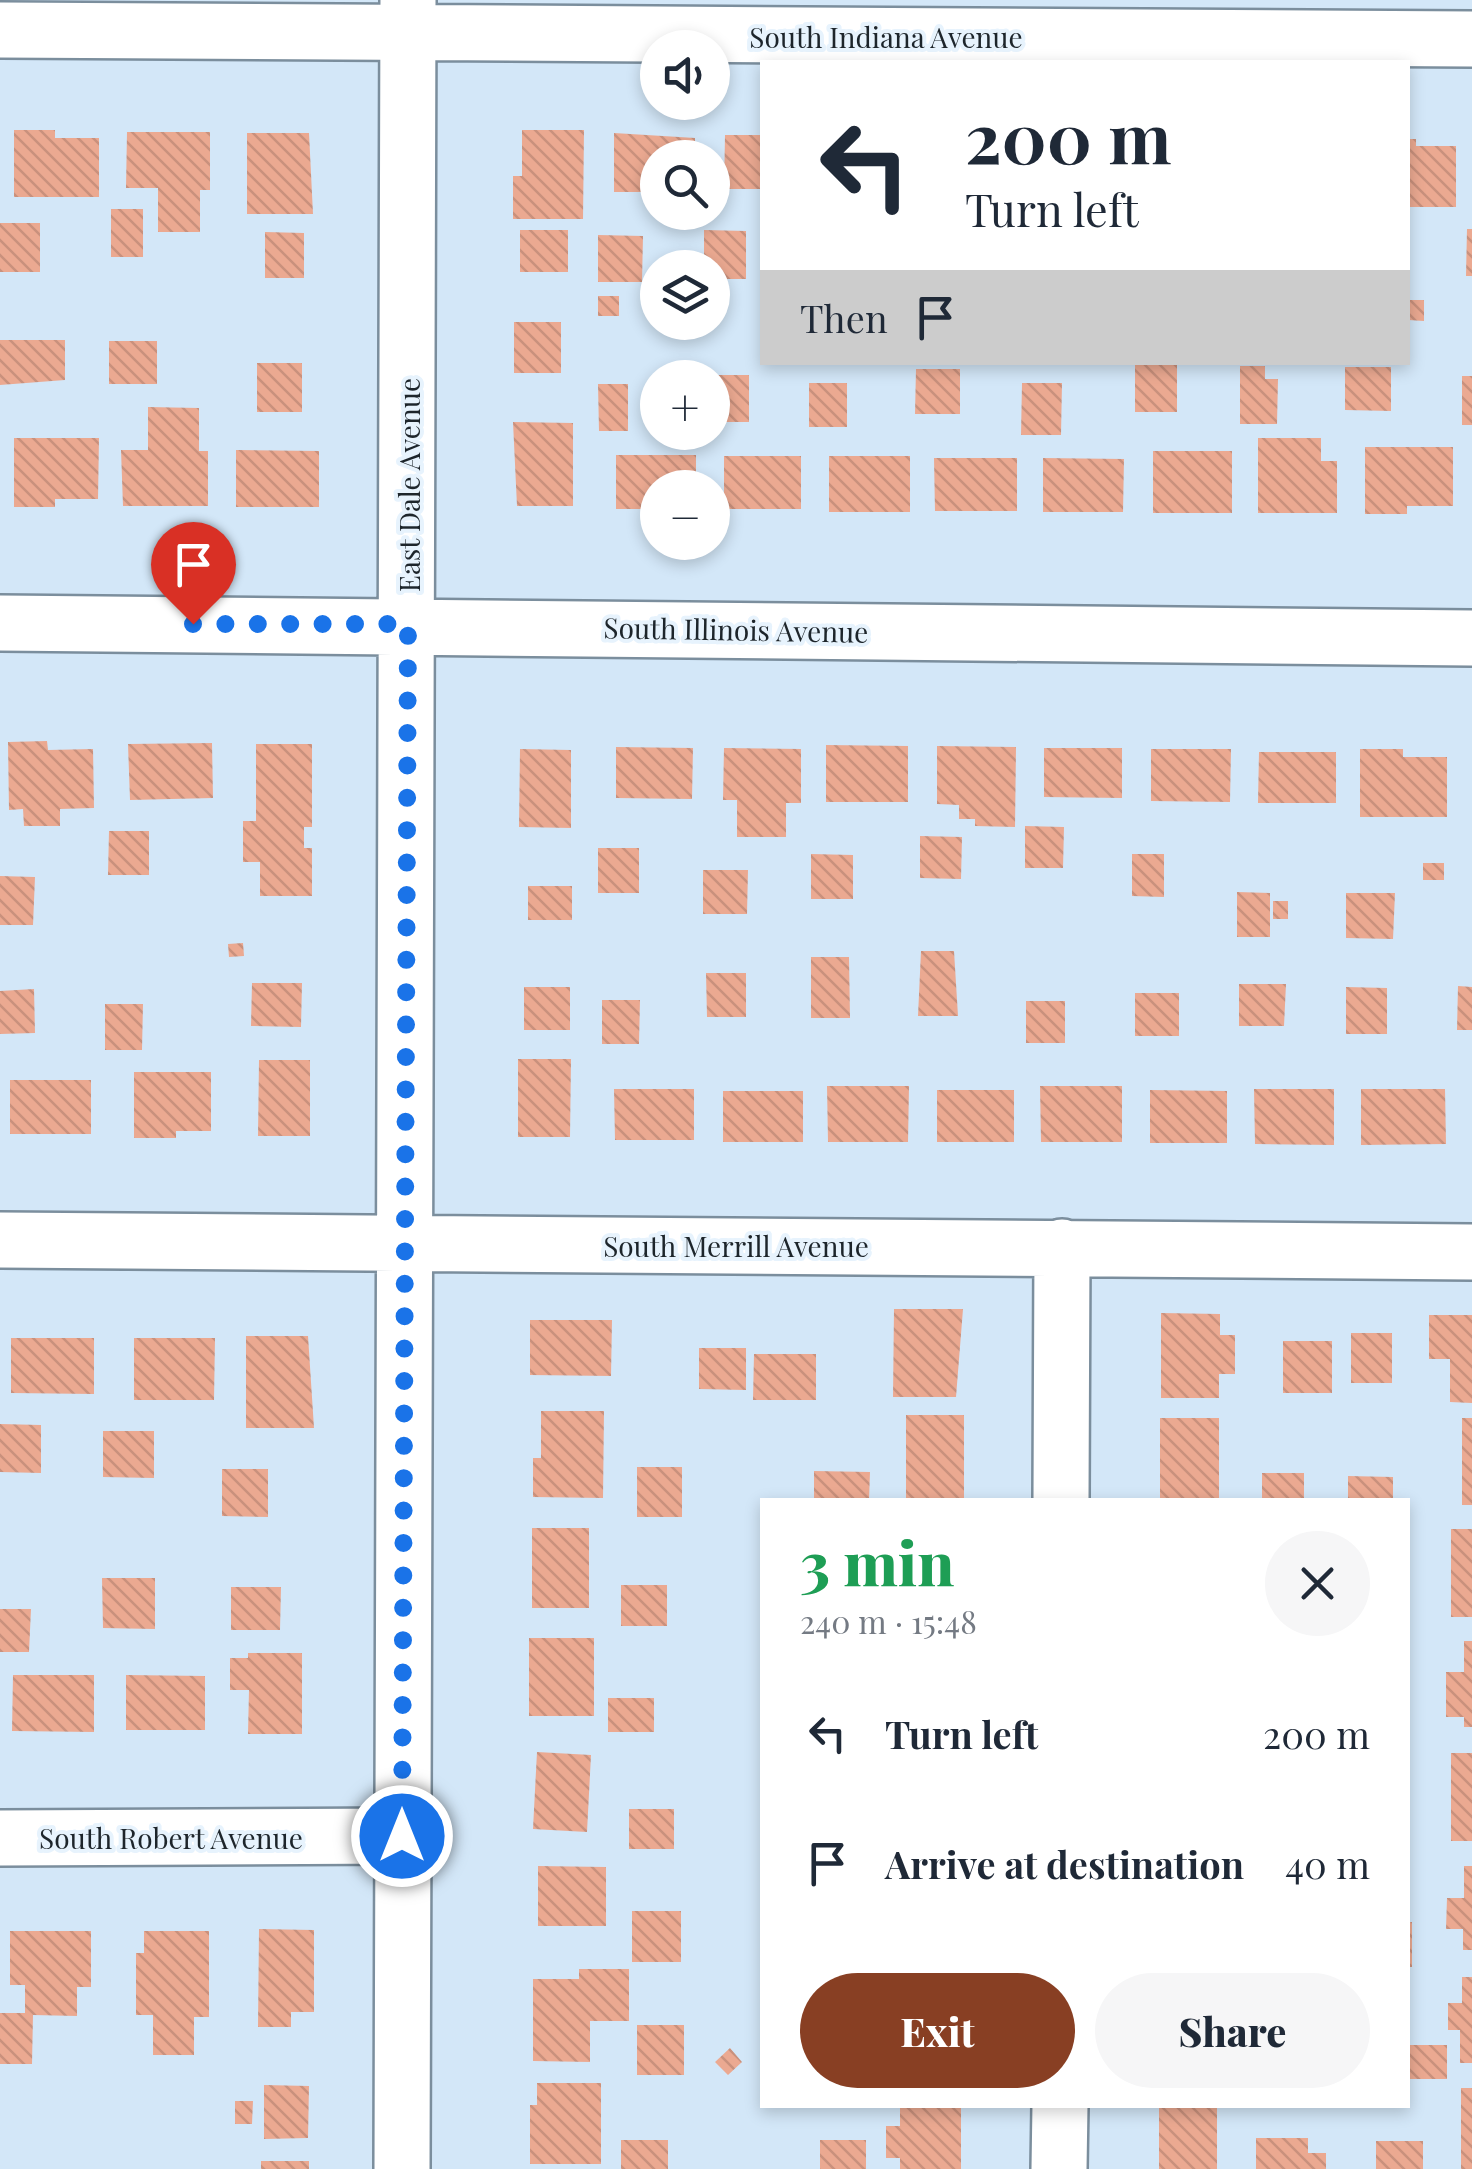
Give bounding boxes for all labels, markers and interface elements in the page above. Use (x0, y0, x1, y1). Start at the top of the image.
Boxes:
street label: South Indiana Avenue (749, 18, 1023, 55)
map controls (640, 30, 730, 560)
button: sound (640, 30, 730, 120)
text: 200 m (965, 88, 1172, 182)
icon: left (800, 100, 930, 230)
button: search (640, 140, 730, 230)
text: Turn left (965, 178, 1139, 238)
button: layers (640, 250, 730, 340)
icon: arrive (908, 290, 963, 345)
text: Then (800, 292, 888, 343)
button: + (640, 360, 730, 450)
street label: East Dale Avenue (390, 378, 427, 592)
button: − (640, 470, 730, 560)
pin (151, 522, 236, 625)
icon: arrive (166, 537, 221, 592)
street label: South Illinois Avenue (603, 608, 869, 650)
street label: South Merrill Avenue (603, 1227, 869, 1264)
text: 3 min (800, 1521, 954, 1601)
button: close (1265, 1531, 1370, 1636)
text: 240 m · 15:48 (800, 1599, 977, 1642)
icon: left (800, 1706, 855, 1761)
text: Turn left (885, 1708, 1038, 1759)
text: 200 m (1263, 1708, 1370, 1759)
position arrow (350, 1784, 454, 1888)
street label: South Robert Avenue (39, 1819, 303, 1856)
icon: arrive (800, 1836, 855, 1891)
text: Arrive at destination (885, 1838, 1244, 1889)
text: 40 m (1285, 1838, 1370, 1889)
button: Exit (800, 1973, 1075, 2088)
button: Share (1095, 1973, 1370, 2088)

